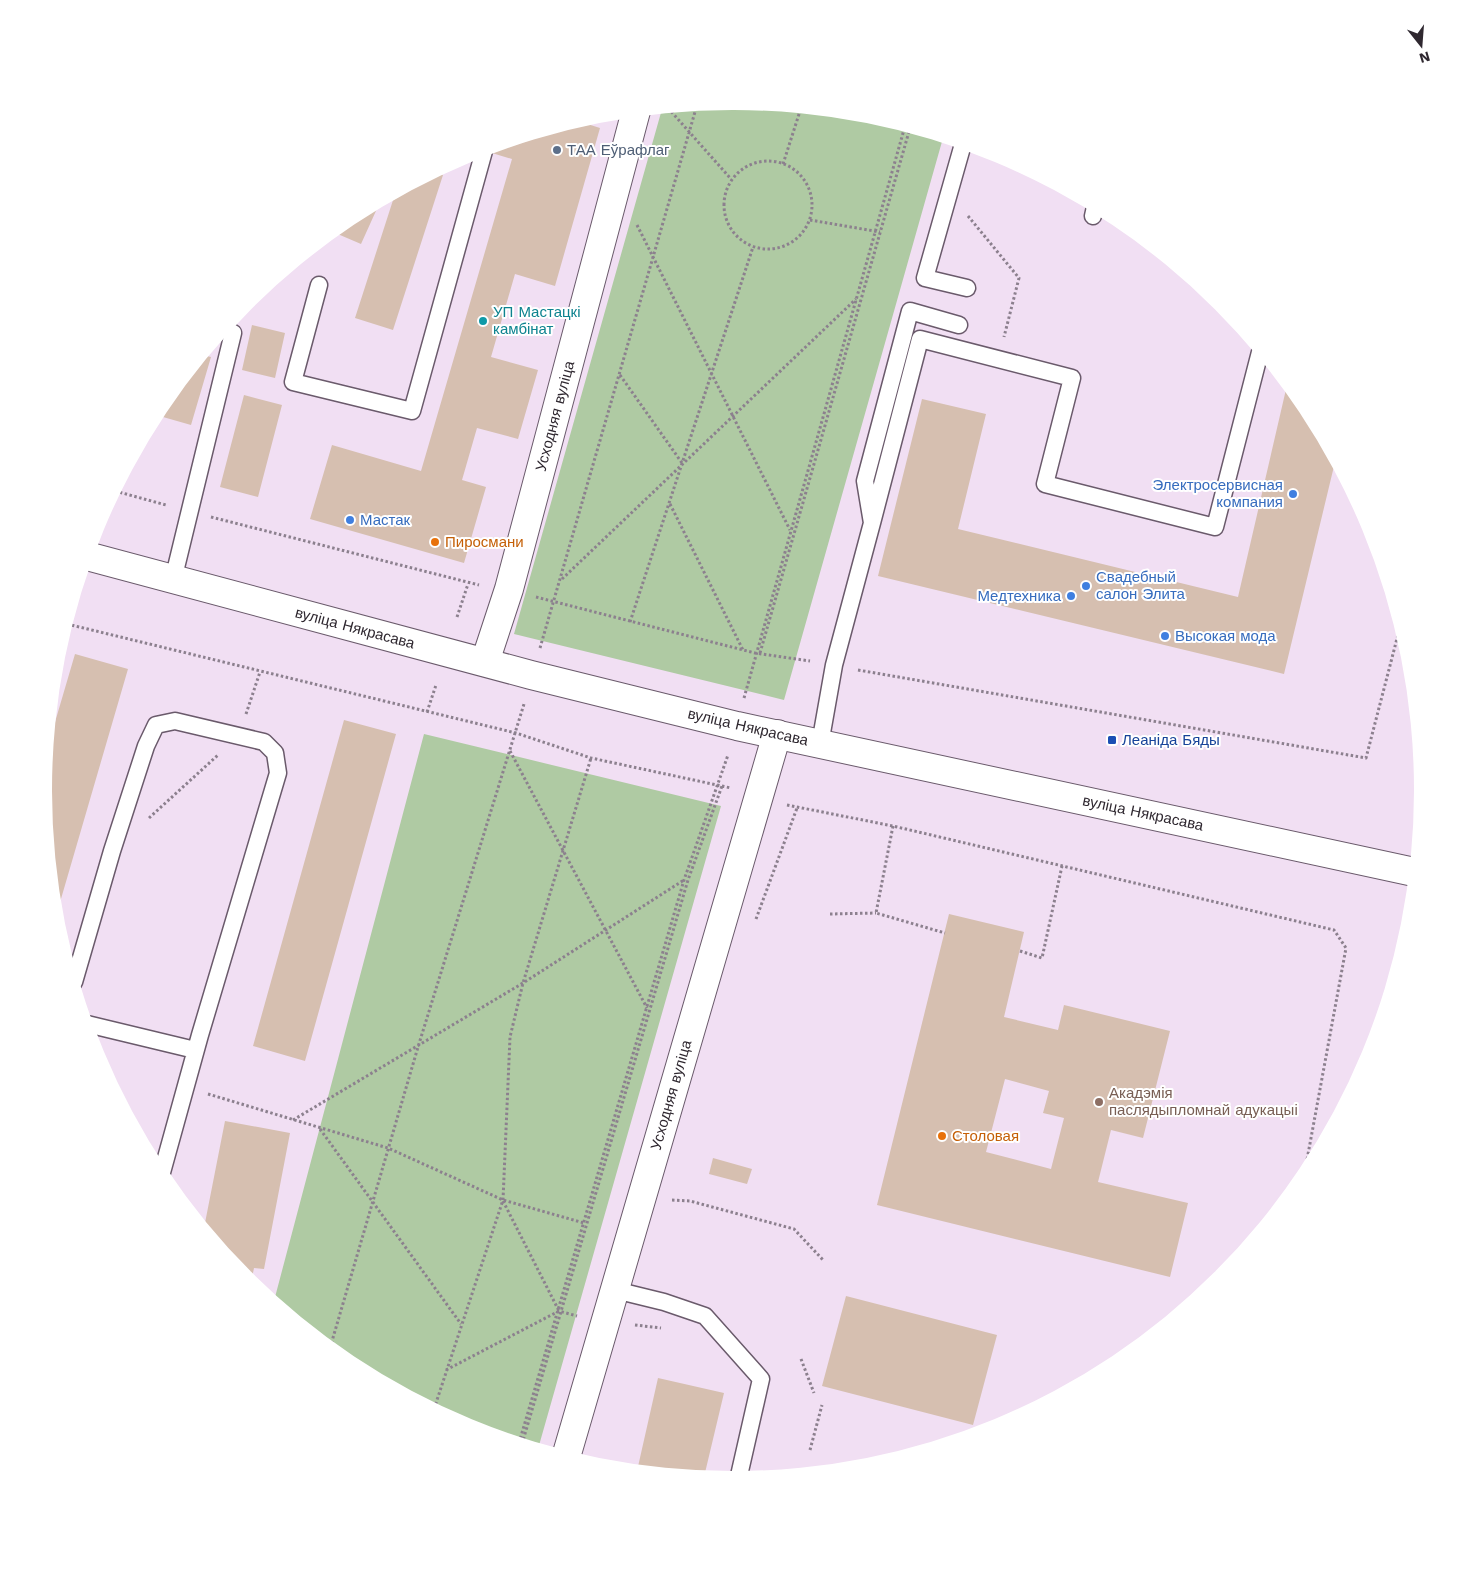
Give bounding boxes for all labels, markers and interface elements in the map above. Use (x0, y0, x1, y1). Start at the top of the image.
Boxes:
north arrow (1396, 20, 1446, 70)
text: N (1418, 48, 1432, 67)
place label: ТАА Еўрафлаг (567, 141, 670, 159)
marker: ТАА Еўрафлаг (551, 144, 563, 156)
place label: УП Мастацкі камбінат (493, 303, 580, 338)
marker: УП Мастацкі камбінат (477, 315, 489, 327)
street label: Усходняя вуліца (532, 358, 579, 473)
place label: Электросервисная компания (1153, 476, 1283, 511)
marker: Электросервисная компания (1287, 488, 1299, 500)
place label: Мастак (360, 511, 411, 529)
marker: Мастак (344, 514, 356, 526)
place label: Пиросмани (445, 533, 524, 551)
marker: Пиросмани (429, 536, 441, 548)
place label: Свадебный салон Элита (1096, 568, 1186, 603)
marker: Свадебный салон Элита (1080, 580, 1092, 592)
place label: Медтехника (977, 587, 1062, 605)
marker: Медтехника (1065, 590, 1077, 602)
street label: вуліца Някрасава (293, 603, 417, 653)
place label: Высокая мода (1175, 627, 1276, 645)
marker: Высокая мода (1159, 630, 1171, 642)
street label: вуліца Някрасава (686, 704, 811, 750)
place label: Леаніда Бяды (1122, 731, 1220, 749)
marker: Леаніда Бяды (1106, 734, 1118, 746)
street label: вуліца Някрасава (1081, 791, 1206, 835)
street label: Усходняя вуліца (647, 1037, 695, 1152)
place label: Акадэмія паслядыпломнай адукацыі (1109, 1084, 1298, 1119)
marker: Акадэмія паслядыпломнай адукацыі (1093, 1096, 1105, 1108)
place label: Столовая (952, 1127, 1019, 1145)
marker: Столовая (936, 1130, 948, 1142)

